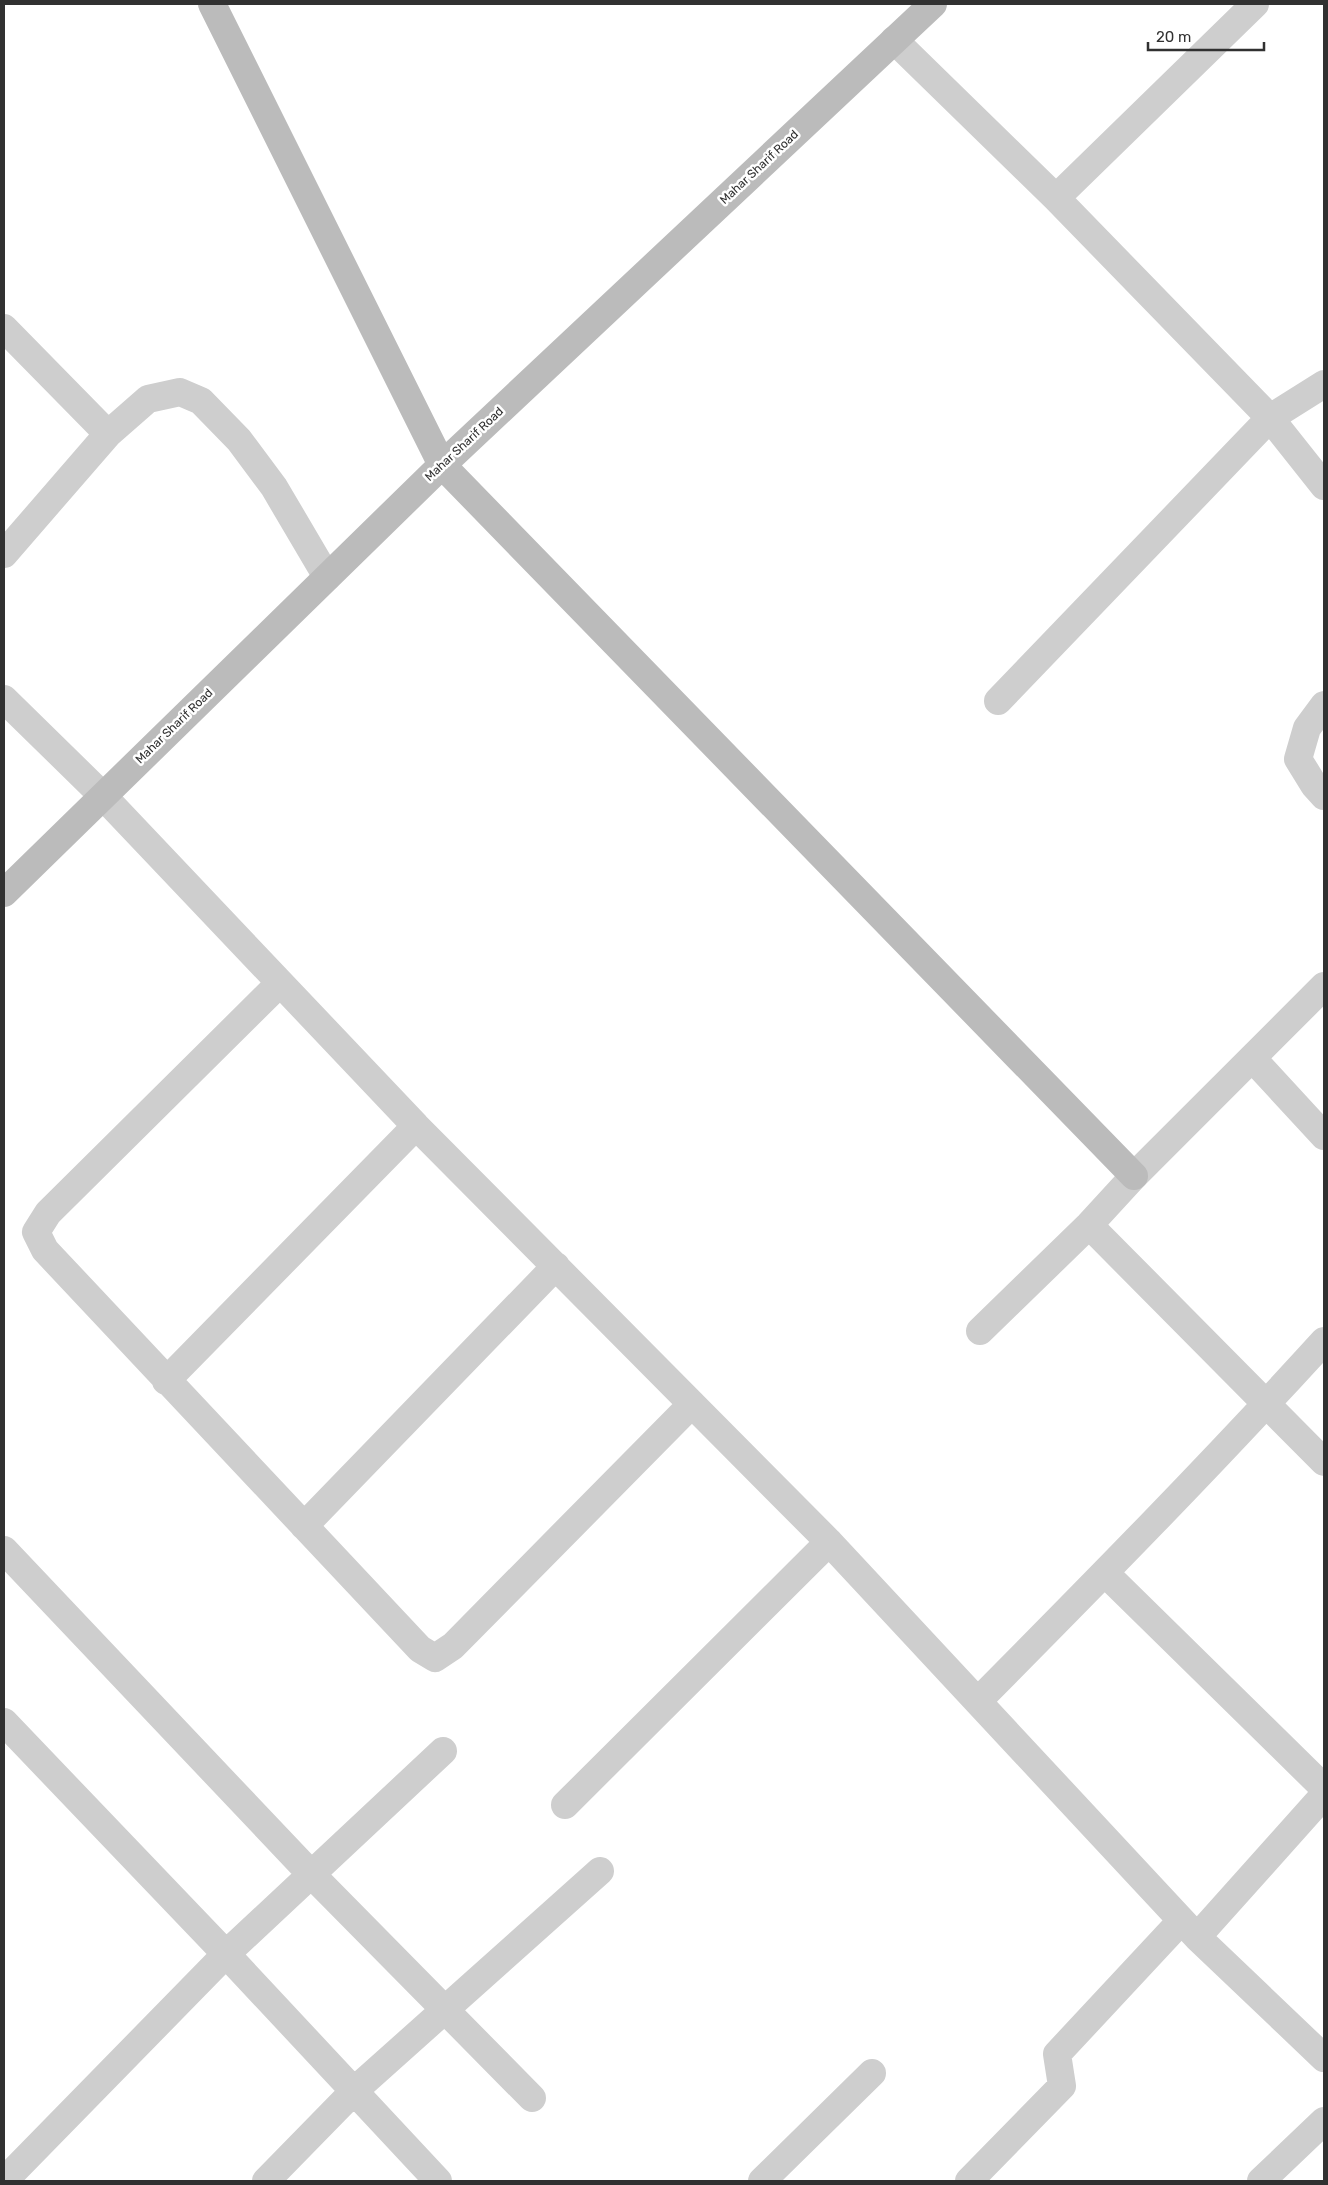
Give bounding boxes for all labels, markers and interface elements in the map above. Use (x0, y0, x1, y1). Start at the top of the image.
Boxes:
scale bar (1148, 20, 1264, 52)
text: 20 m (1156, 28, 1191, 46)
street label: Mahar Sharif Road (717, 127, 801, 207)
street label: Mahar Sharif Road (422, 404, 506, 484)
street label: Mahar Sharif Road (132, 686, 216, 766)

